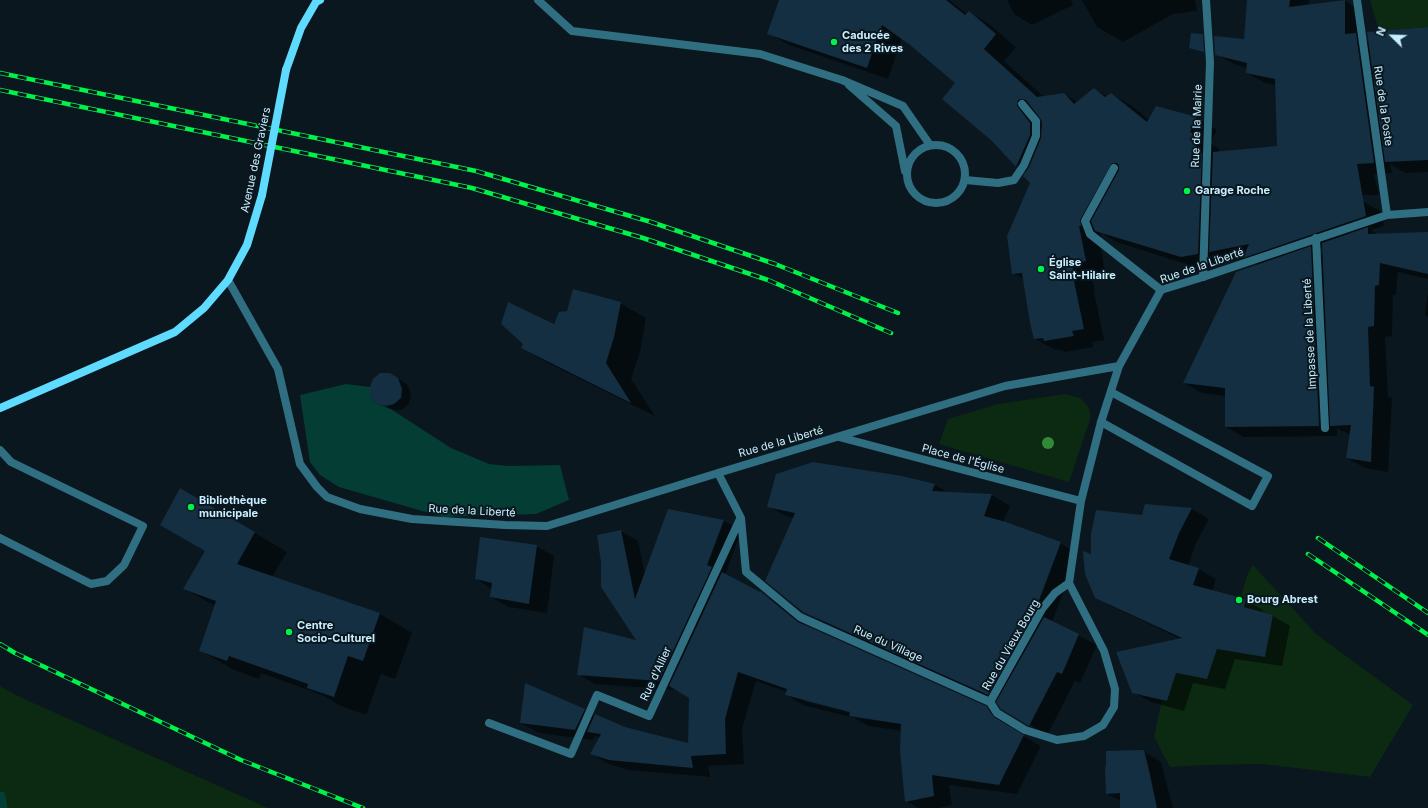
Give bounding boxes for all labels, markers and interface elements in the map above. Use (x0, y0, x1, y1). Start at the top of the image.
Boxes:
north arrow (1372, 16, 1412, 56)
text: N (1373, 25, 1389, 38)
place label: Caducée des 2 Rives (842, 29, 903, 55)
marker: Caducée des 2 Rives (829, 37, 839, 47)
street label: Rue de la Poste (1371, 65, 1395, 147)
street label: Rue de la Mairie (1189, 84, 1205, 168)
street label: Avenue des Graviers (238, 106, 274, 214)
place label: Garage Roche (1195, 184, 1270, 198)
marker: Garage Roche (1182, 186, 1192, 196)
street label: Rue de la Liberté (1158, 246, 1246, 286)
place label: Église Saint-Hilaire (1049, 256, 1116, 282)
marker: Église Saint-Hilaire (1036, 264, 1046, 274)
street label: Impasse de la Liberté (1301, 278, 1319, 390)
street label: Rue de la Liberté (737, 424, 825, 460)
street label: Place de l'Église (920, 442, 1006, 476)
place label: Bibliothèque municipale (199, 494, 267, 520)
marker: Bibliothèque municipale (186, 502, 196, 512)
street label: Rue de la Liberté (428, 502, 516, 520)
place label: Bourg Abrest (1247, 593, 1318, 607)
marker: Bourg Abrest (1234, 595, 1244, 605)
street label: Rue du Vieux Bourg (980, 597, 1042, 693)
place label: Centre Socio-Culturel (297, 619, 375, 645)
street label: Rue du Village (851, 623, 925, 665)
marker: Centre Socio-Culturel (284, 627, 294, 637)
street label: Rue d'Allier (638, 645, 674, 703)

